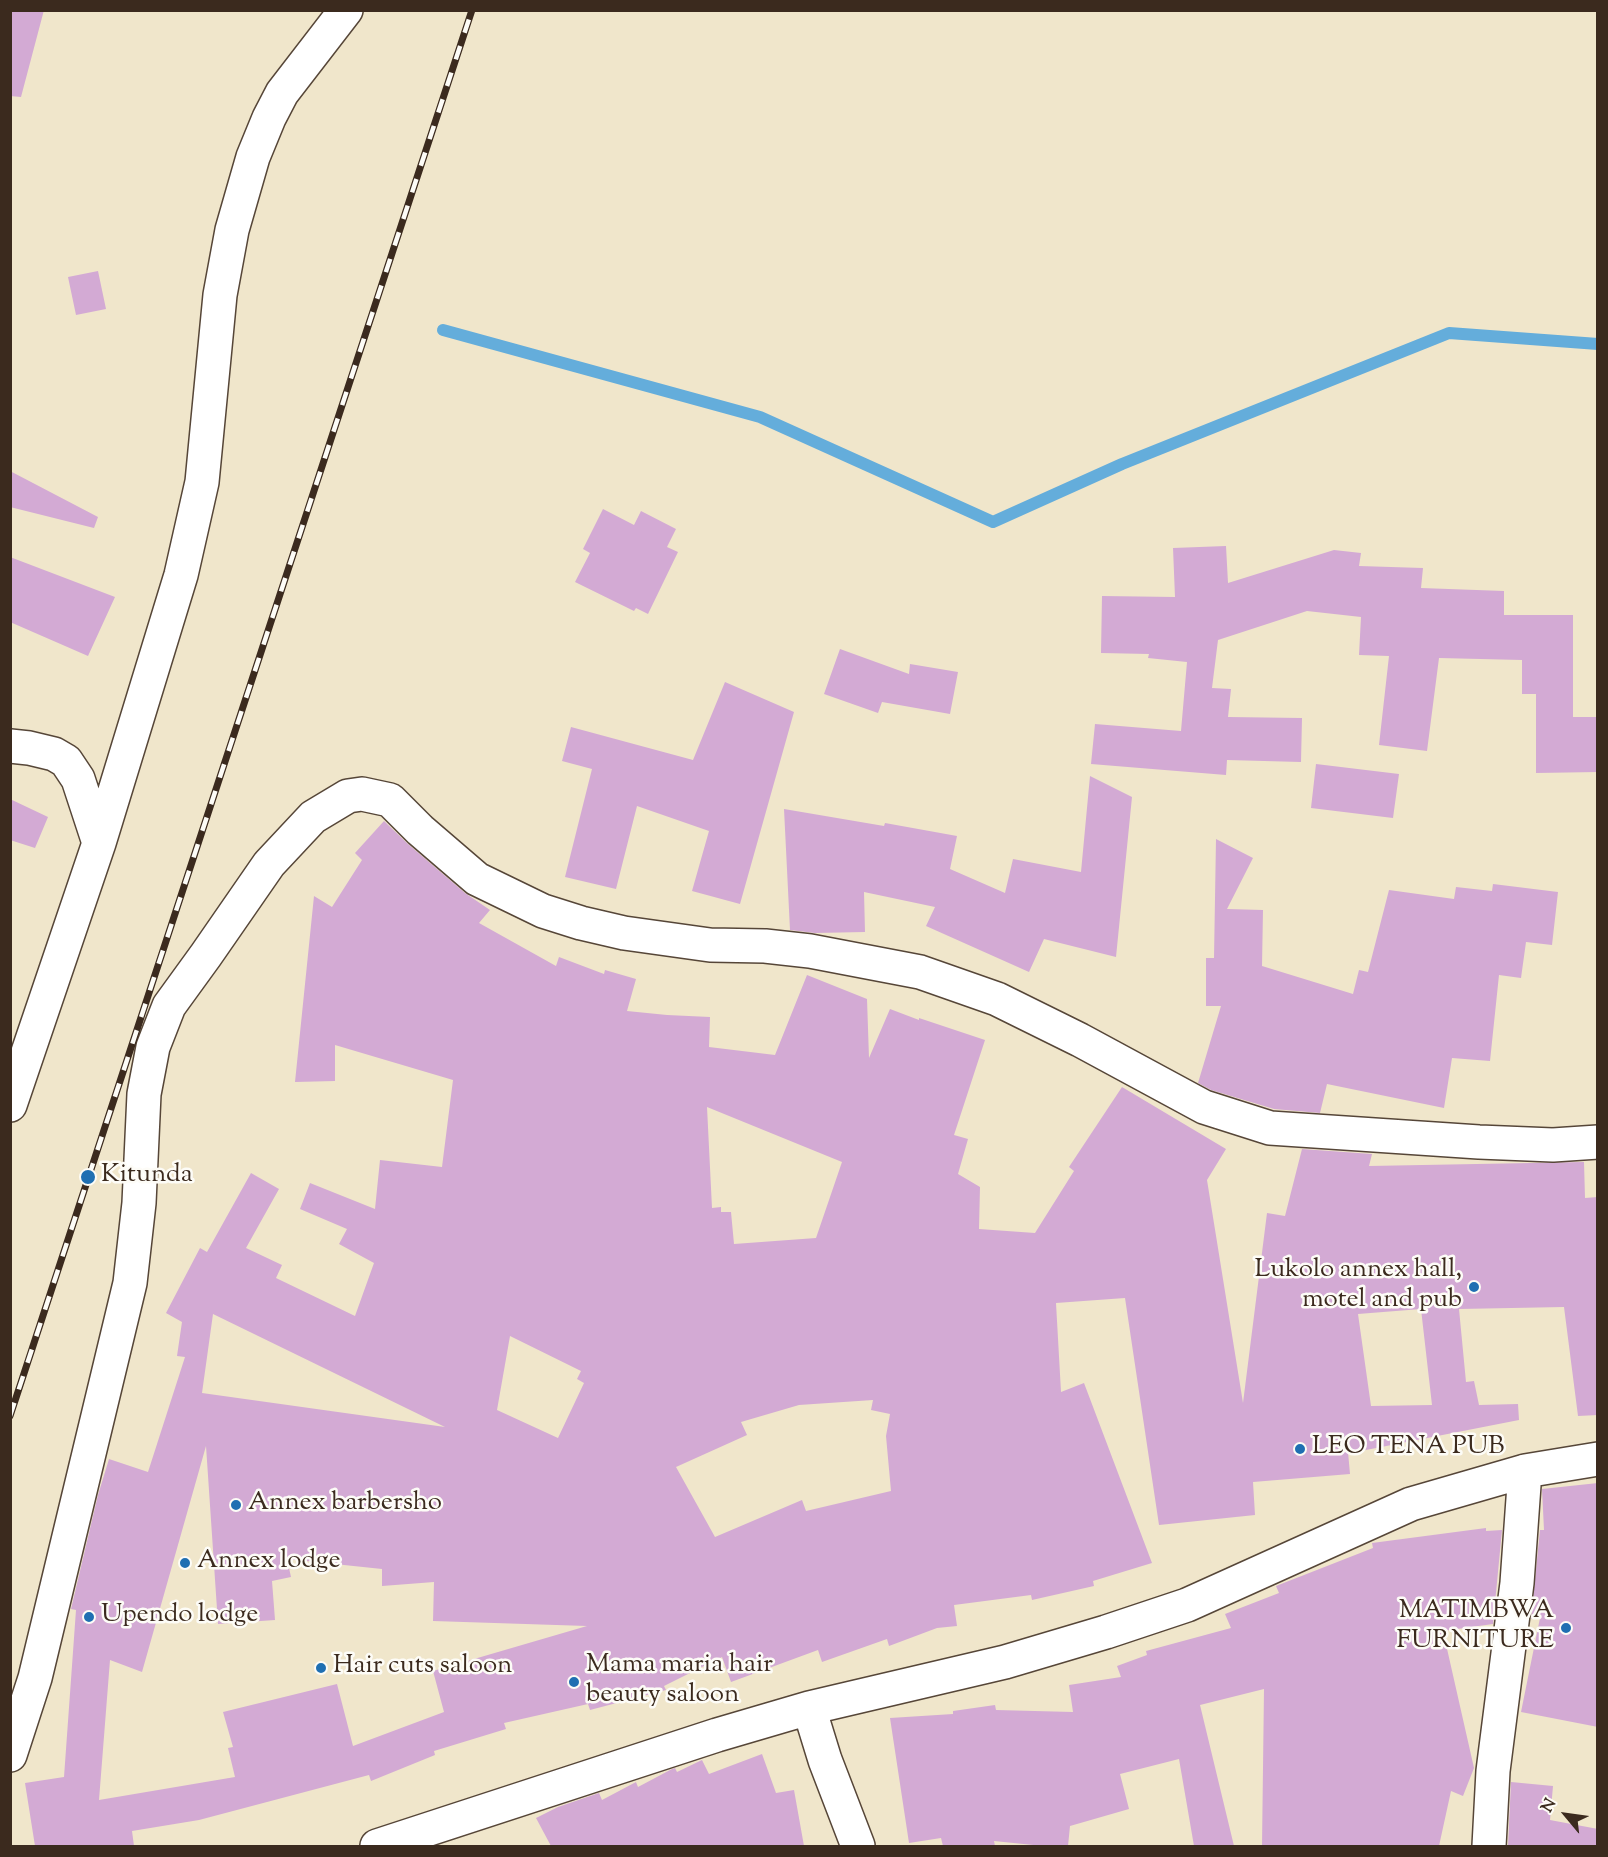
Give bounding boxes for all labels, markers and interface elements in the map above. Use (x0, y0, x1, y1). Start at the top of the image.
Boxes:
place label: Kitunda (101, 1161, 193, 1193)
marker: Kitunda (79, 1168, 97, 1186)
place label: Lukolo annex hall, motel and pub (1254, 1256, 1462, 1318)
marker: Lukolo annex hall, motel and pub (1467, 1280, 1481, 1294)
place label: LEO TENA PUB (1312, 1433, 1504, 1465)
marker: LEO TENA PUB (1293, 1442, 1307, 1456)
place label: Annex barbersho (248, 1489, 442, 1521)
marker: Annex barbersho (229, 1498, 243, 1512)
place label: Annex lodge (197, 1547, 341, 1579)
marker: Annex lodge (178, 1556, 192, 1570)
place label: MATIMBWA FURNITURE (1397, 1597, 1554, 1658)
place label: Upendo lodge (101, 1601, 258, 1633)
marker: Upendo lodge (82, 1610, 96, 1624)
marker: MATIMBWA FURNITURE (1559, 1621, 1573, 1635)
place label: Mama maria hair beauty saloon (586, 1651, 773, 1712)
place label: Hair cuts saloon (333, 1652, 512, 1684)
marker: Hair cuts saloon (314, 1661, 328, 1675)
marker: Mama maria hair beauty saloon (567, 1675, 581, 1689)
north arrow (1536, 1785, 1596, 1845)
text: N (1537, 1795, 1563, 1817)

